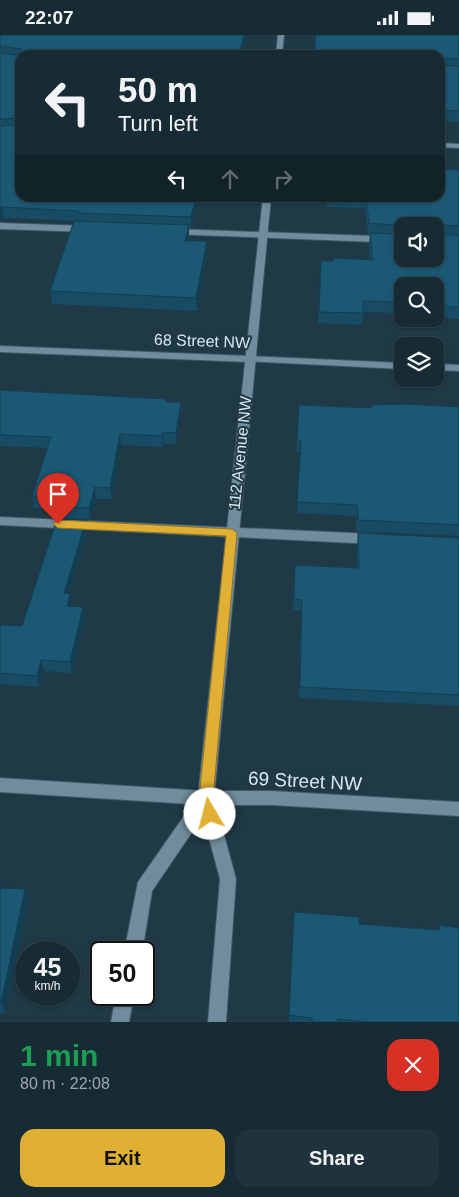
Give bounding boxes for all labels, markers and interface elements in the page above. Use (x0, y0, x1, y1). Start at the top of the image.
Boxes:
text: 22:07 (25, 7, 74, 28)
icon: left (35, 70, 100, 135)
text: 50 m (118, 70, 198, 109)
text: Turn left (118, 111, 198, 136)
icon: left (163, 165, 191, 193)
icon: ahead (216, 165, 244, 193)
icon: right (269, 165, 297, 193)
map controls (394, 217, 444, 387)
button: sound (394, 217, 444, 267)
button: search (394, 277, 444, 327)
street label: 68 Street NW (154, 331, 251, 351)
button: layers (394, 337, 444, 387)
street label: 112 Avenue NW (226, 394, 255, 511)
pin (37, 473, 79, 524)
icon: arrive (44, 480, 72, 508)
street label: 69 Street NW (248, 768, 363, 794)
position arrow (183, 787, 235, 839)
speed limit sign: 50 (90, 941, 155, 1006)
text: 45 (34, 953, 61, 981)
text: km/h (34, 979, 61, 993)
text: 1 min (20, 1039, 98, 1072)
button: close (387, 1039, 439, 1091)
text: 80 m · 22:08 (20, 1075, 110, 1092)
button: Exit (20, 1129, 225, 1187)
button: Share (235, 1129, 439, 1187)

